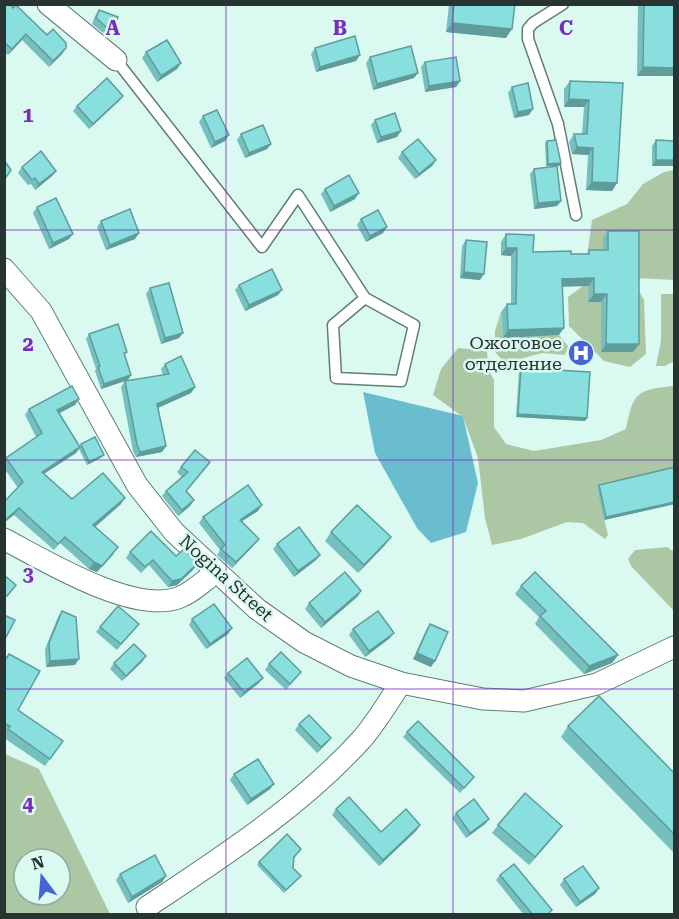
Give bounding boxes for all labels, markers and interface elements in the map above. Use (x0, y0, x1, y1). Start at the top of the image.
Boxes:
text: A (106, 16, 121, 40)
text: B (333, 16, 347, 40)
text: C (559, 16, 573, 40)
text: 1 (22, 103, 34, 127)
text: 2 (22, 332, 34, 356)
place label: Ожоговое отделение (465, 332, 562, 374)
hospital icon: Ожоговое отделение (566, 338, 596, 368)
street label: Nogina Street (175, 530, 278, 625)
text: 3 (22, 562, 34, 586)
text: 4 (22, 792, 34, 816)
north arrow (12, 847, 72, 907)
text: N (29, 852, 47, 874)

